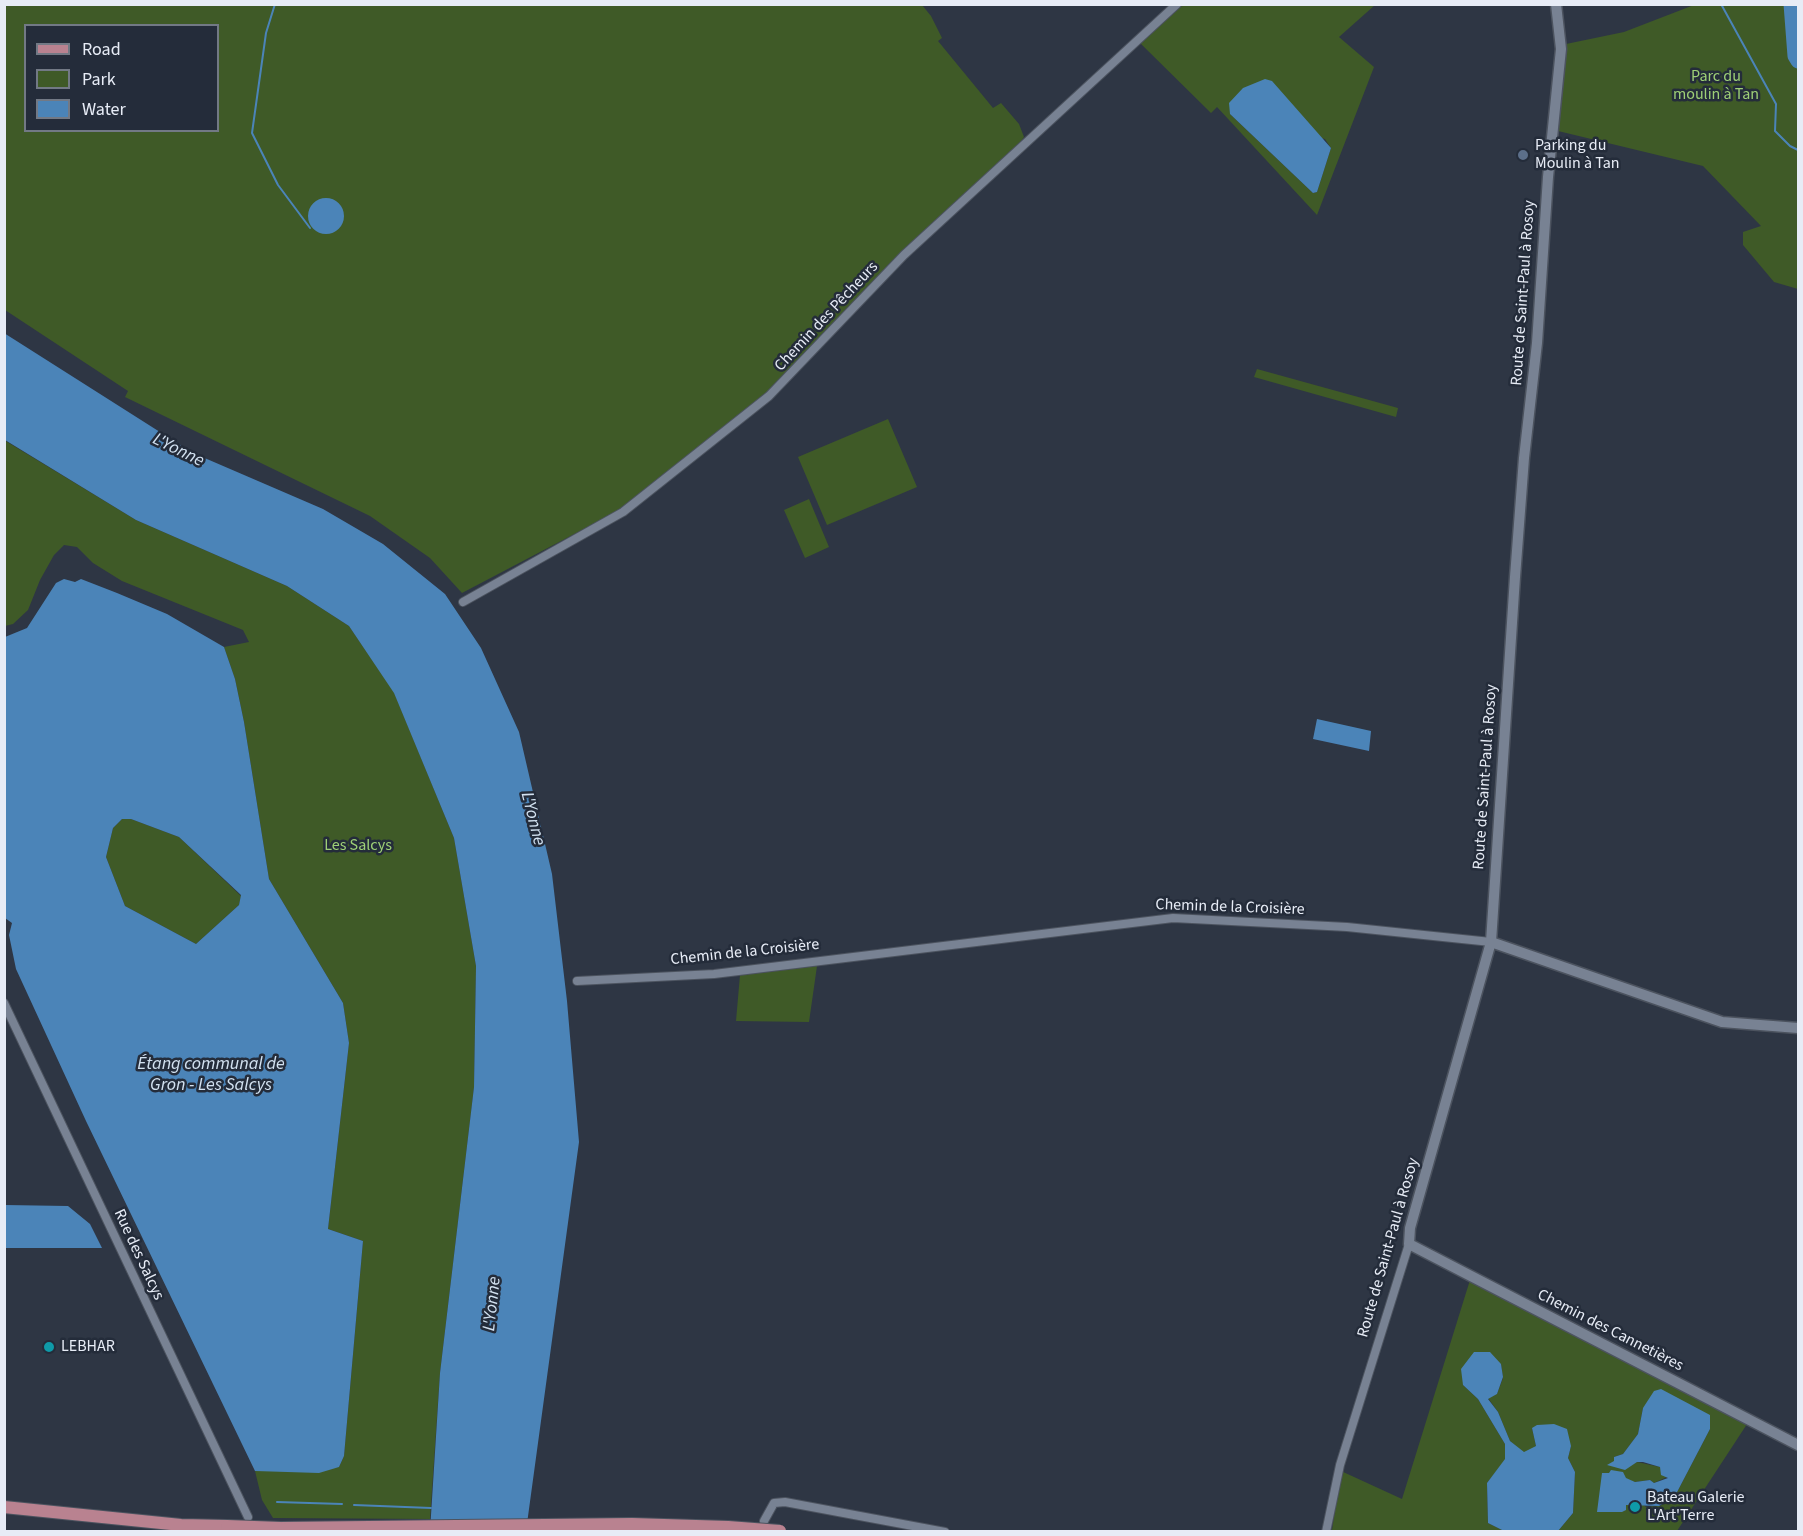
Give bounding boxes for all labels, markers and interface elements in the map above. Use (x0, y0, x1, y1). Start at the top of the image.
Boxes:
legend (24, 24, 219, 132)
text: Road (82, 37, 121, 62)
text: Park (82, 67, 116, 92)
park label: Parc du moulin à Tan (1673, 67, 1759, 105)
text: Water (82, 97, 126, 122)
place label: Parking du Moulin à Tan (1535, 136, 1619, 174)
marker: Parking du Moulin à Tan (1516, 148, 1530, 162)
street label: Route de Saint-Paul à Rosoy (1508, 200, 1540, 386)
street label: Chemin des Pêcheurs (771, 258, 883, 376)
water label: L'Yonne (149, 429, 207, 473)
street label: Route de Saint-Paul à Rosoy (1470, 684, 1502, 870)
water label: L'Yonne (515, 790, 549, 848)
park label: Les Salcys (324, 836, 392, 856)
street label: Chemin de la Croisière (1155, 896, 1305, 920)
street label: Chemin de la Croisière (670, 936, 820, 970)
water label: Étang communal de Gron - Les Salcys (137, 1054, 285, 1096)
street label: Route de Saint-Paul à Rosoy (1354, 1156, 1424, 1340)
street label: Rue des Salcys (109, 1207, 167, 1303)
water label: L'Yonne (479, 1276, 507, 1332)
street label: Chemin des Cannetières (1534, 1286, 1686, 1376)
place label: LEBHAR (61, 1337, 115, 1357)
marker: LEBHAR (42, 1340, 56, 1354)
place label: Bateau Galerie L'Art'Terre (1647, 1488, 1745, 1526)
marker: Bateau Galerie L'Art'Terre (1628, 1500, 1642, 1514)

